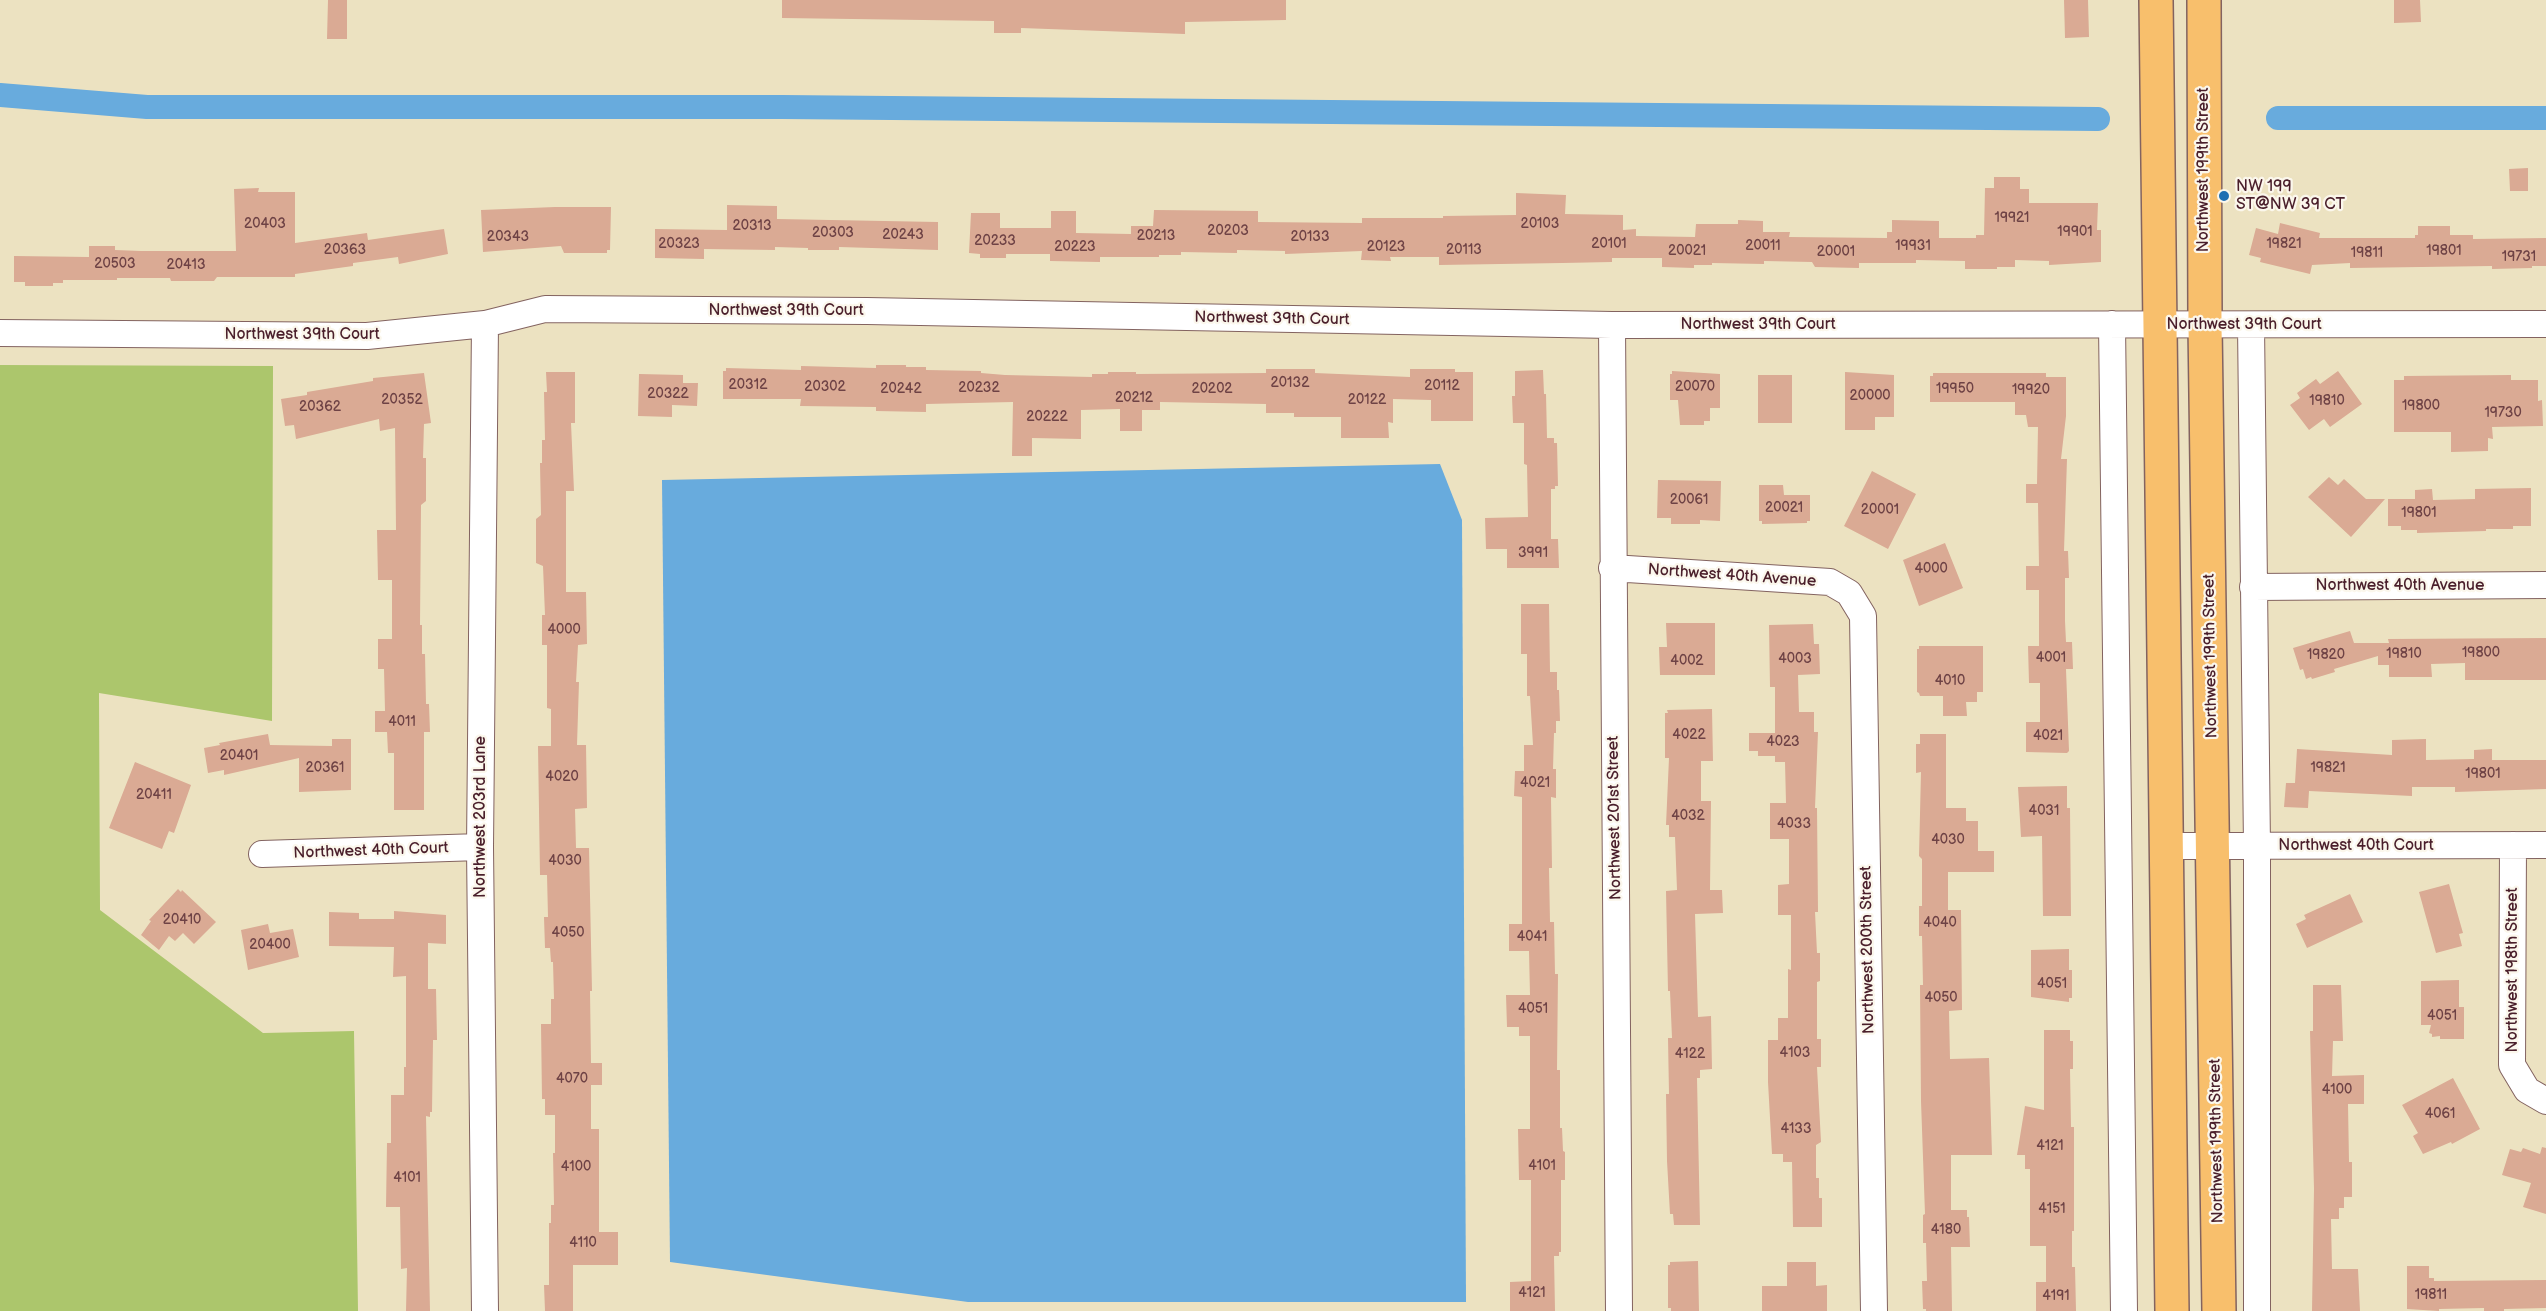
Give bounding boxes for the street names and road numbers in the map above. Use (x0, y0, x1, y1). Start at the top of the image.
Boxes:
street label: Northwest 199th Street (2194, 88, 2214, 252)
street label: Northwest 39th Court (708, 301, 864, 321)
street label: Northwest 39th Court (1194, 308, 1350, 330)
street label: Northwest 39th Court (1680, 315, 1836, 335)
street label: Northwest 39th Court (2166, 315, 2322, 335)
street label: Northwest 39th Court (224, 325, 380, 345)
street label: Northwest 40th Avenue (1647, 561, 1817, 591)
street label: Northwest 199th Street (2200, 574, 2222, 738)
street label: Northwest 40th Avenue (2316, 576, 2484, 596)
street label: Northwest 203rd Lane (471, 736, 491, 898)
street label: Northwest 201st Street (1604, 736, 1626, 900)
street label: Northwest 40th Court (2278, 836, 2434, 856)
street label: Northwest 40th Court (293, 839, 449, 863)
street label: Northwest 200th Street (1857, 866, 1879, 1034)
street label: Northwest 198th Street (2503, 888, 2523, 1052)
street label: Northwest 199th Street (2206, 1059, 2228, 1223)

